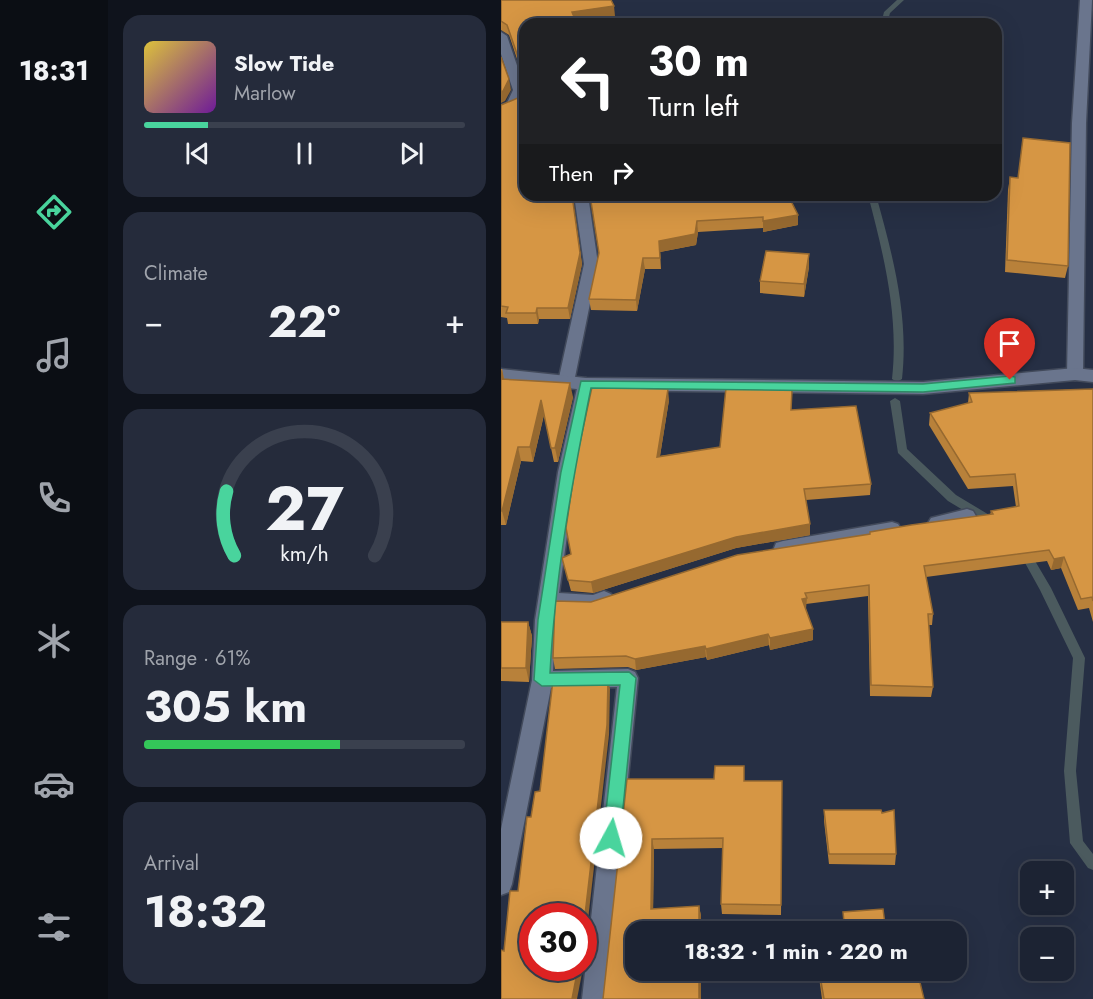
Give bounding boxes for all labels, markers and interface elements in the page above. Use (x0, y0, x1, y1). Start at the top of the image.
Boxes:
text: 30 m (648, 31, 749, 92)
icon: left (549, 42, 627, 120)
text: Slow Tide (234, 47, 334, 79)
text: 18:31 (19, 51, 89, 90)
text: Marlow (234, 79, 296, 108)
text: Turn left (648, 87, 738, 126)
icon: previous (181, 137, 214, 170)
icon: pause (288, 137, 321, 170)
icon: next (395, 137, 428, 170)
icon: right (606, 156, 639, 189)
text: Then (549, 157, 594, 189)
icon: directions (33, 191, 75, 233)
text: Climate (144, 259, 208, 288)
text: 22° (268, 289, 340, 354)
text: − (144, 298, 163, 345)
text: + (445, 298, 465, 345)
pin (984, 318, 1035, 380)
icon: arrive (993, 327, 1026, 360)
icon: music (33, 334, 75, 376)
text: 27 (265, 464, 344, 554)
icon: phone (33, 477, 75, 519)
text: km/h (280, 539, 329, 570)
icon: climate (33, 620, 75, 662)
text: Range · 61% (144, 644, 251, 673)
text: 305 km (144, 674, 307, 739)
icon: car (33, 763, 75, 805)
position arrow (579, 806, 643, 870)
text: Arrival (144, 849, 199, 878)
map controls (1020, 861, 1074, 981)
button: + (1020, 861, 1074, 915)
text: 18:32 (144, 879, 267, 944)
speed limit sign: 30 (519, 903, 597, 981)
icon: filters (33, 906, 75, 948)
button: − (1020, 927, 1074, 981)
text: 18:32 · 1 min · 220 m (684, 935, 908, 967)

